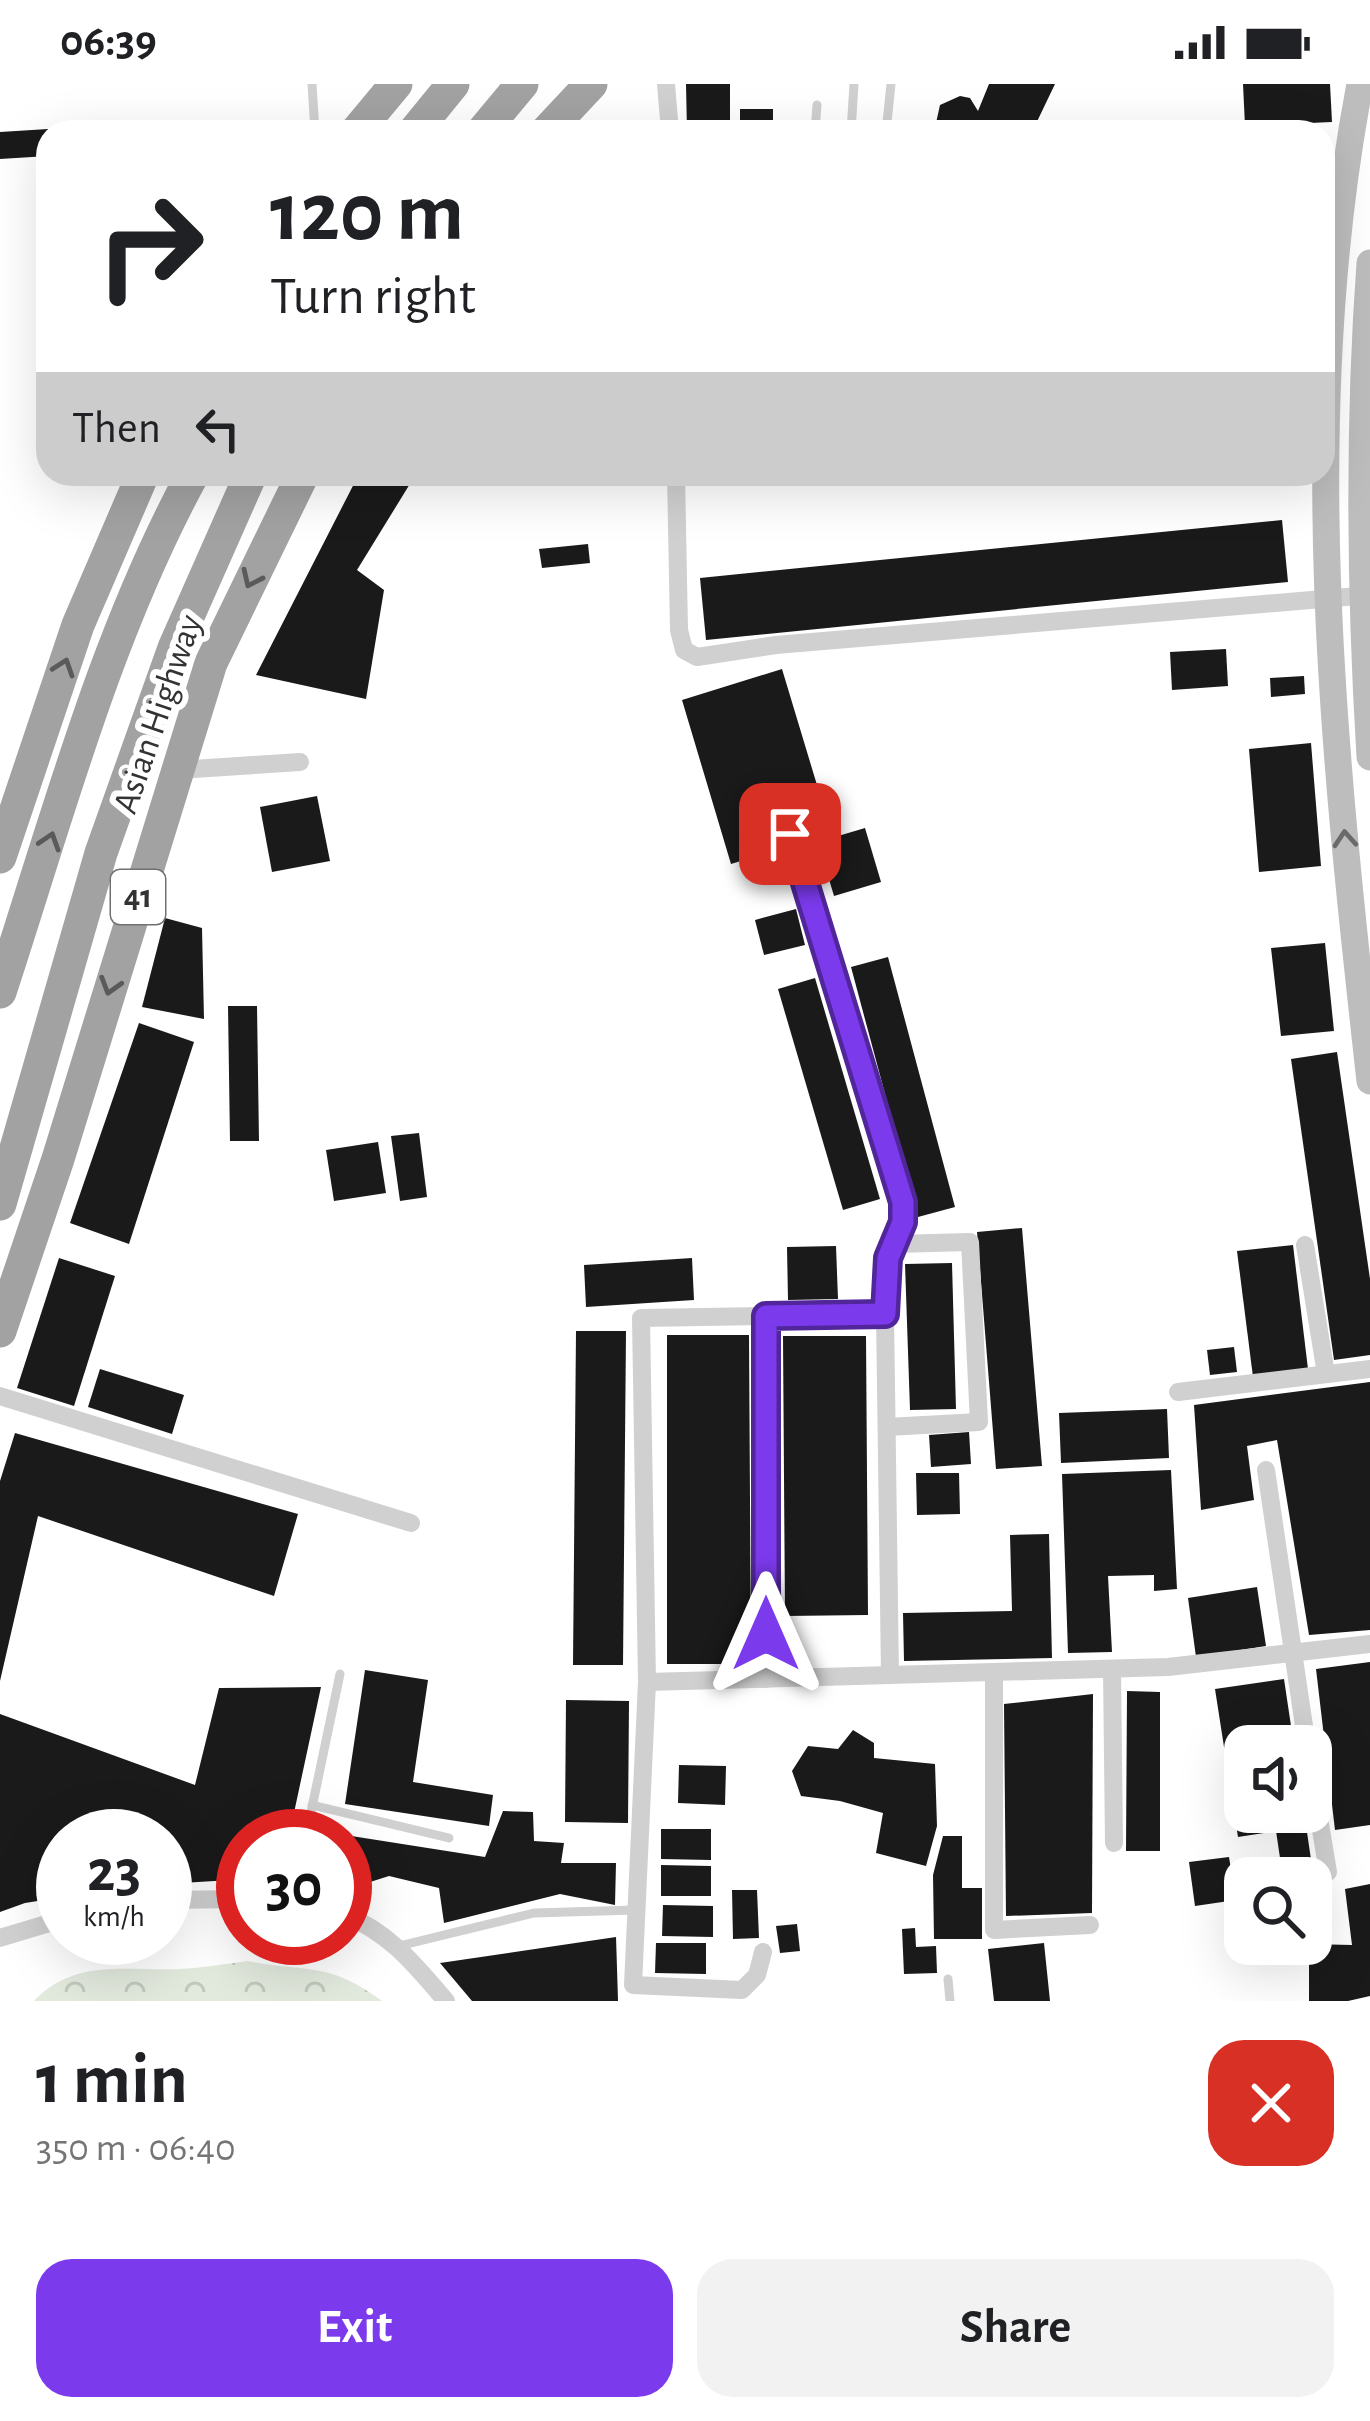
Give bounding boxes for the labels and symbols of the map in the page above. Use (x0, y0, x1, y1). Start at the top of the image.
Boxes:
one-way arrow (242, 567, 265, 588)
street label: Asian Highway (107, 610, 209, 818)
one-way arrow (50, 658, 74, 679)
pin (739, 783, 841, 885)
one-way arrow (1332, 829, 1358, 848)
one-way arrow (35, 831, 60, 852)
road number: 41 (111, 870, 165, 924)
one-way arrow (100, 975, 125, 996)
position arrow (703, 1571, 829, 1697)
speed limit sign: 30 (216, 1809, 372, 1965)

